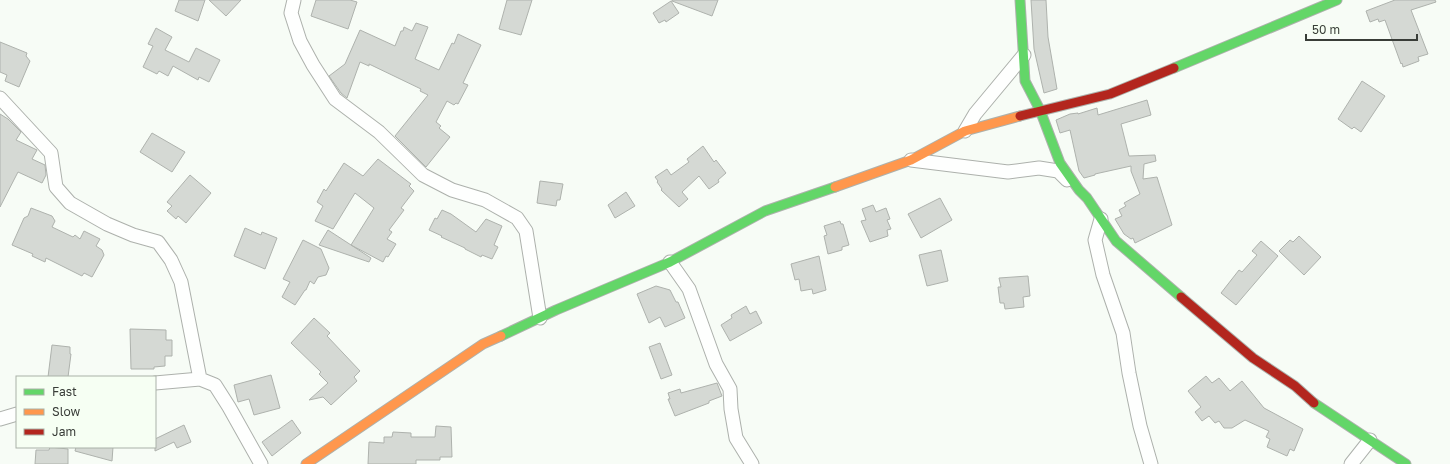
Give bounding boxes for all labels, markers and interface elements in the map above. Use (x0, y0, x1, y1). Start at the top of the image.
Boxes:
scale bar (1306, 16, 1417, 42)
text: 50 m (1312, 22, 1340, 37)
legend (16, 376, 156, 448)
text: Fast (52, 384, 77, 399)
text: Slow (52, 404, 80, 419)
text: Jam (52, 424, 76, 439)

